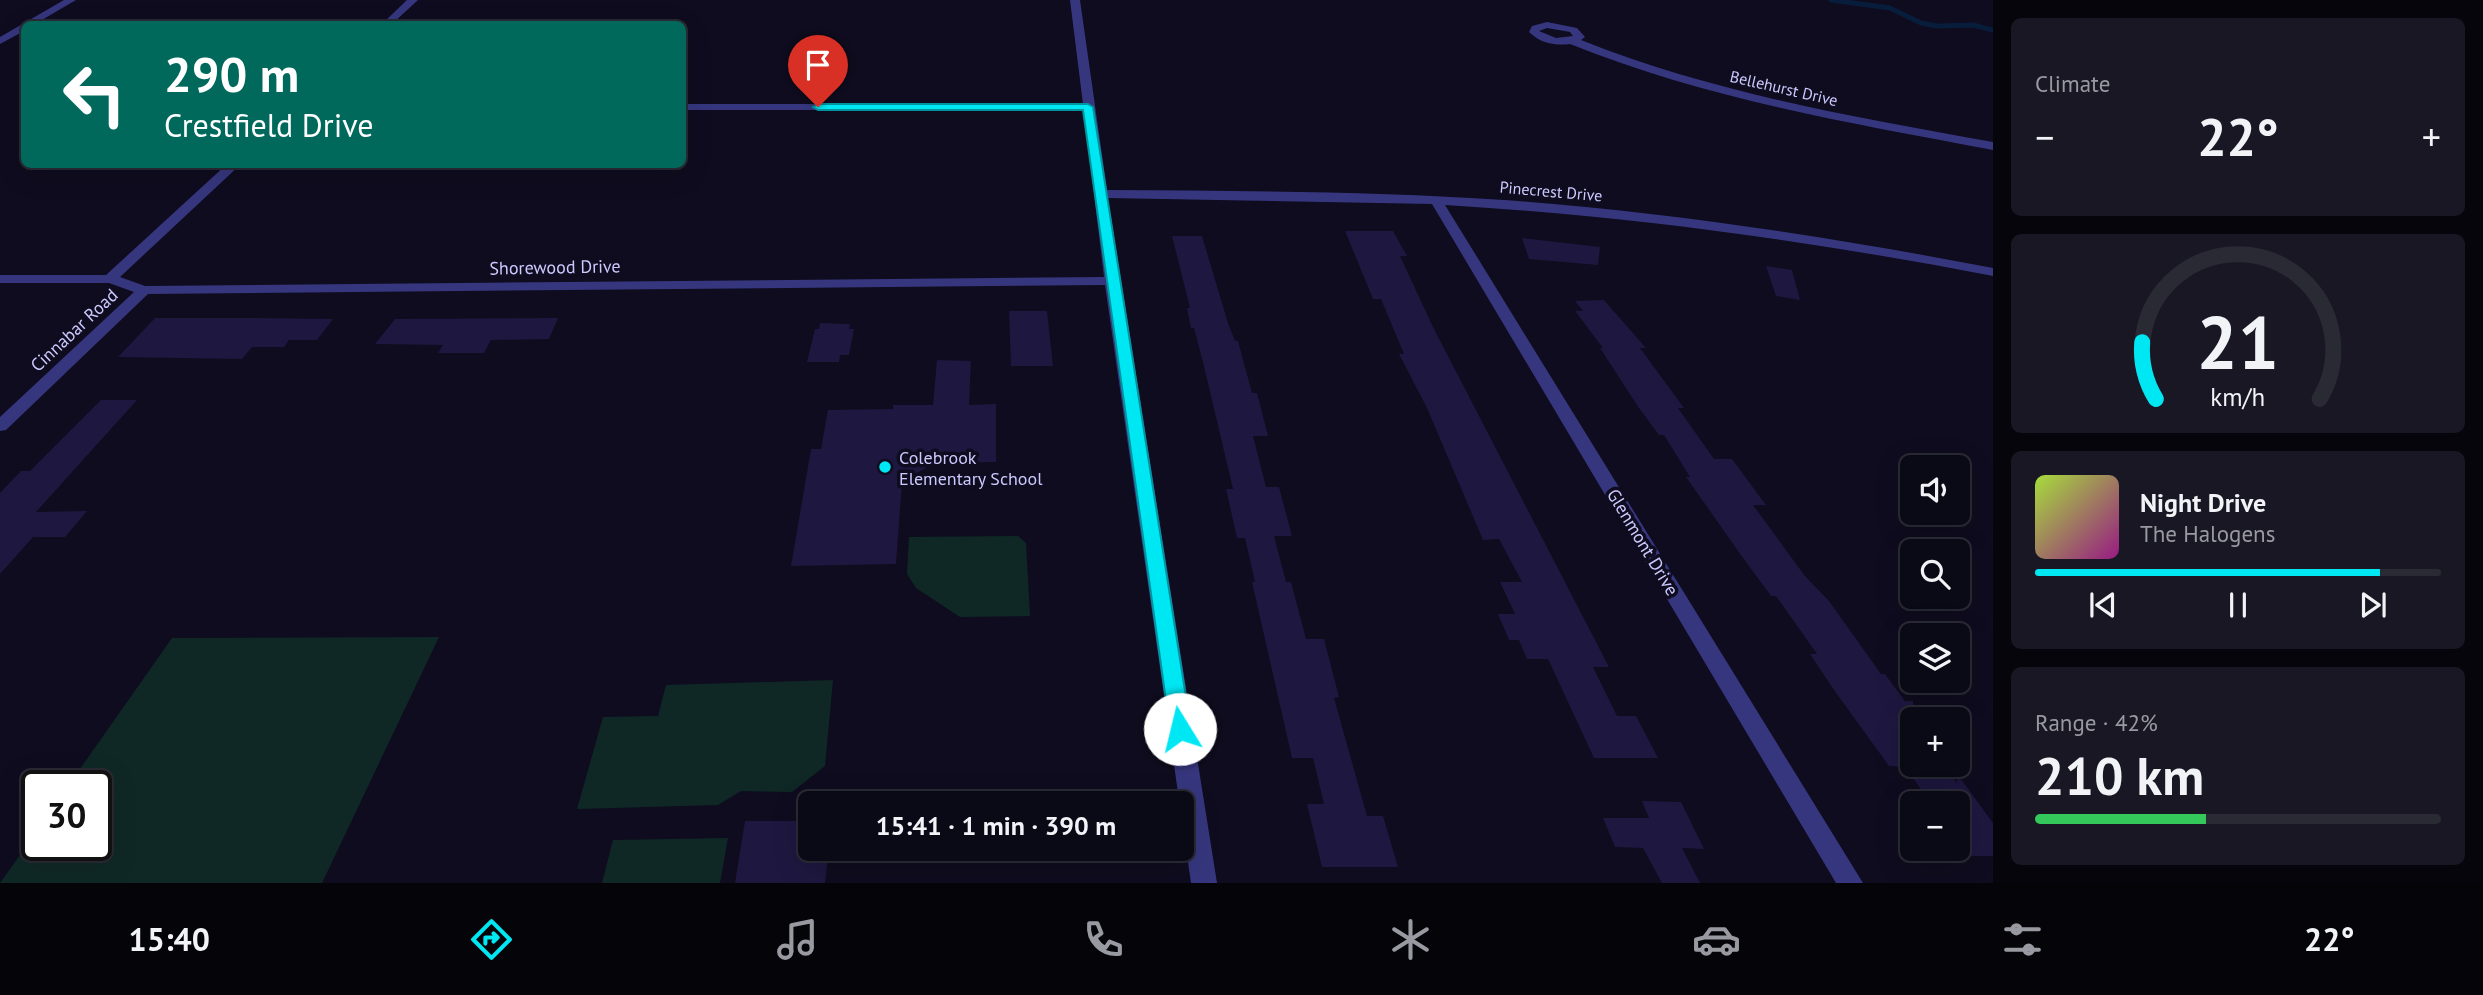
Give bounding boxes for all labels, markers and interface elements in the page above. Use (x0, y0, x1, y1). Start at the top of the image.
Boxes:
pin (788, 35, 848, 107)
text: 290 m (164, 42, 299, 106)
icon: arrive (799, 46, 837, 84)
icon: left (49, 49, 140, 140)
street label: Bellehurst Drive (1728, 66, 1840, 110)
text: Climate (2035, 69, 2110, 98)
text: 22° (2197, 103, 2279, 170)
text: Crestfield Drive (164, 104, 374, 146)
text: − (2035, 112, 2054, 161)
text: + (2422, 112, 2441, 161)
street label: Pinecrest Drive (1499, 177, 1603, 205)
street label: Shorewood Drive (489, 254, 621, 280)
street label: Cinnabar Road (25, 284, 123, 376)
text: 21 (2197, 296, 2279, 390)
text: km/h (2211, 381, 2265, 413)
place label: Colebrook Elementary School (899, 446, 1043, 490)
map controls (1900, 455, 1970, 861)
button: sound (1900, 455, 1970, 525)
marker: Colebrook Elementary School (877, 459, 893, 475)
street label: Glenmont Drive (1602, 484, 1684, 600)
text: Night Drive (2140, 486, 2266, 519)
text: The Halogens (2140, 519, 2275, 548)
button: search (1900, 539, 1970, 609)
icon: previous (2084, 586, 2122, 624)
icon: pause (2219, 586, 2257, 624)
icon: next (2354, 586, 2392, 624)
button: layers (1900, 623, 1970, 693)
position arrow (1143, 692, 1217, 766)
button: + (1900, 707, 1970, 777)
text: Range · 42% (2035, 708, 2158, 737)
text: 210 km (2035, 742, 2204, 809)
speed limit sign: 30 (21, 770, 112, 861)
button: − (1900, 791, 1970, 861)
text: 15:41 · 1 min · 390 m (876, 809, 1116, 842)
icon: directions (467, 915, 516, 964)
icon: music (773, 915, 822, 964)
icon: phone (1079, 915, 1128, 964)
icon: climate (1386, 915, 1435, 964)
icon: car (1692, 915, 1741, 964)
icon: filters (1998, 915, 2047, 964)
text: 15:40 (129, 918, 210, 960)
text: 22° (2304, 918, 2354, 960)

